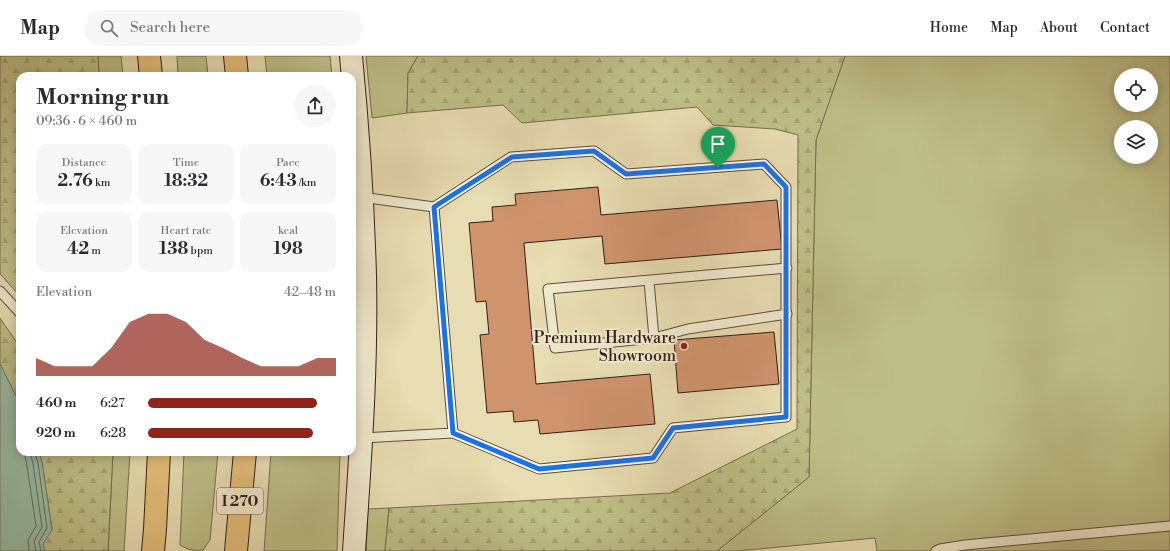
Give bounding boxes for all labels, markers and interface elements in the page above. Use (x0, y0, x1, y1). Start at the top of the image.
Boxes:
search box (84, 10, 364, 46)
text: Map (20, 16, 60, 40)
icon: search (98, 17, 120, 39)
text: Search here (130, 18, 210, 37)
text: Home (930, 19, 968, 37)
text: Map (990, 19, 1018, 37)
text: About (1040, 19, 1078, 37)
text: Contact (1100, 19, 1150, 37)
map controls (1114, 68, 1158, 164)
button: locate (1114, 68, 1158, 112)
text: Morning run (36, 84, 169, 111)
button: share (294, 85, 336, 127)
text: 09:36 · 6 × 460 m (36, 113, 137, 129)
button: layers (1114, 120, 1158, 164)
pin (701, 127, 735, 168)
icon: arrive (707, 133, 729, 155)
text: Distance (62, 156, 106, 170)
text: Time (173, 156, 199, 170)
text: Pace (276, 156, 300, 170)
text: 2.76 (58, 170, 93, 192)
text: 18:32 (164, 170, 208, 192)
text: 6:43 (260, 170, 297, 192)
text: km (93, 176, 110, 190)
text: /km (297, 176, 316, 190)
text: Elevation (60, 224, 108, 238)
text: Heart rate (161, 224, 211, 238)
text: kcal (278, 224, 298, 238)
text: 42 (67, 238, 89, 260)
text: 138 (159, 238, 188, 260)
text: 198 (273, 238, 303, 260)
text: m (89, 244, 101, 258)
text: bpm (188, 244, 213, 258)
text: Elevation (36, 284, 92, 300)
text: 42–48 m (284, 284, 336, 300)
place label: Premium Hardware Showroom (533, 328, 676, 366)
marker: Premium Hardware Showroom (679, 341, 689, 351)
text: 460 m (36, 395, 76, 411)
text: 6:27 (100, 395, 125, 411)
text: 920 m (36, 425, 76, 441)
text: 6:28 (100, 425, 126, 441)
road number: I 270 (217, 488, 263, 514)

